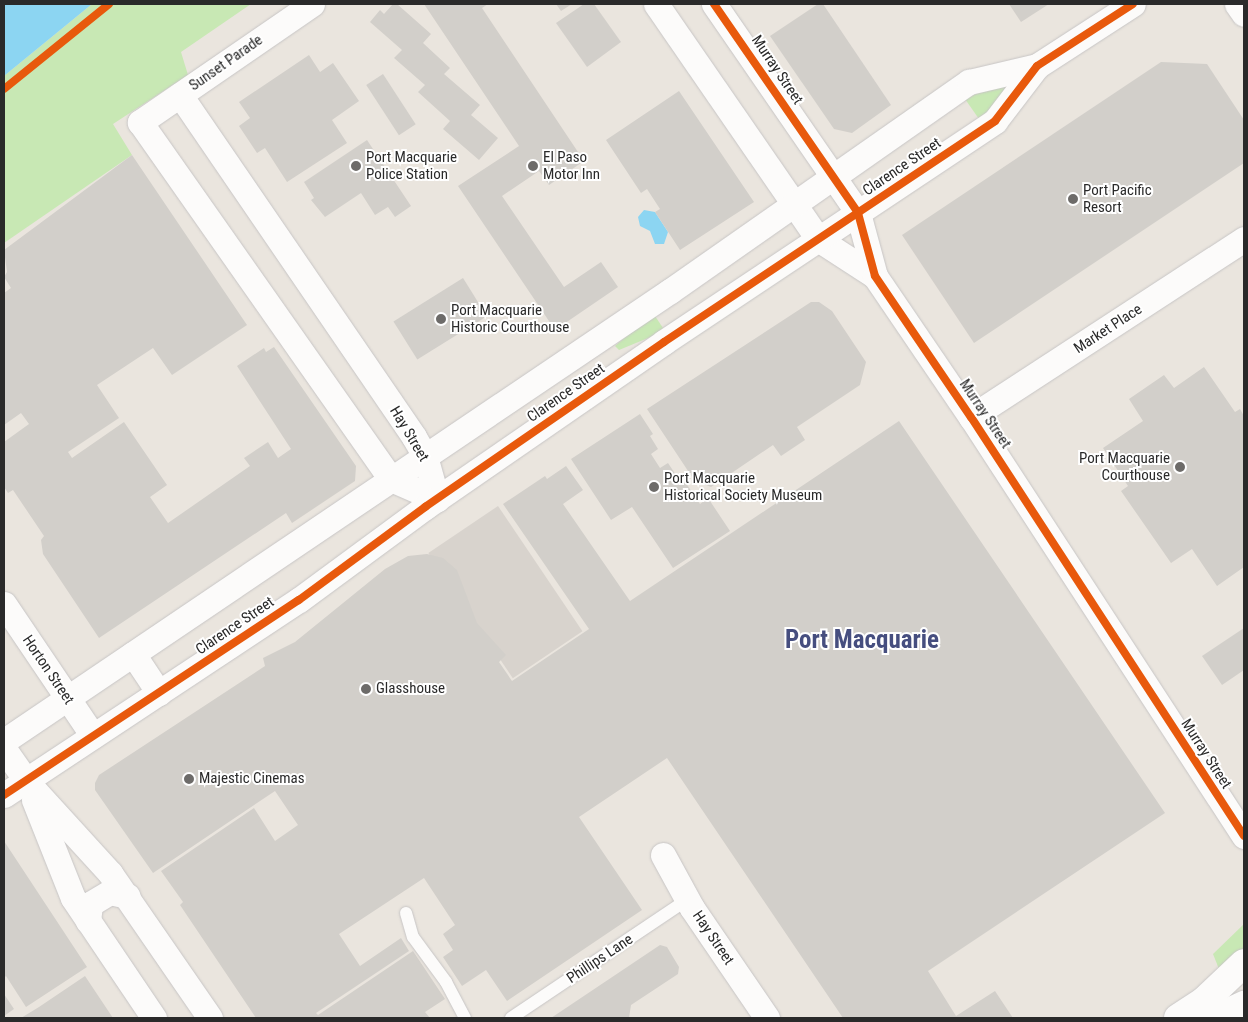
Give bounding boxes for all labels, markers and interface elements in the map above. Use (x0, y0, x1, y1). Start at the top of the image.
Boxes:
street label: Sunset Parade (186, 31, 266, 95)
street label: Murray Street (747, 32, 807, 108)
street label: Clarence Street (859, 134, 945, 200)
place label: Port Macquarie Police Station (366, 148, 457, 183)
place label: El Paso Motor Inn (543, 148, 600, 183)
marker: Port Macquarie Police Station (350, 160, 362, 172)
marker: El Paso Motor Inn (527, 160, 539, 172)
place label: Port Pacific Resort (1083, 181, 1152, 216)
marker: Port Pacific Resort (1067, 193, 1079, 205)
street label: Market Place (1071, 300, 1145, 358)
place label: Port Macquarie Historic Courthouse (451, 301, 569, 336)
marker: Port Macquarie Historic Courthouse (435, 313, 447, 325)
street label: Clarence Street (524, 360, 608, 426)
street label: Murray Street (955, 376, 1015, 452)
street label: Hay Street (386, 403, 432, 465)
place label: Port Macquarie Courthouse (1079, 449, 1170, 484)
marker: Port Macquarie Courthouse (1174, 461, 1186, 473)
place label: Port Macquarie Historical Society Museum (664, 469, 822, 504)
marker: Port Macquarie Historical Society Museum (648, 481, 660, 493)
street label: Clarence Street (192, 593, 278, 659)
district label: Port Macquarie (785, 625, 939, 655)
street label: Horton Street (18, 632, 78, 708)
place label: Glasshouse (376, 680, 445, 698)
marker: Glasshouse (360, 683, 372, 695)
street label: Murray Street (1177, 716, 1235, 792)
place label: Majestic Cinemas (199, 770, 305, 788)
marker: Majestic Cinemas (183, 773, 195, 785)
street label: Hay Street (688, 908, 738, 968)
street label: Phillips Lane (564, 930, 636, 988)

